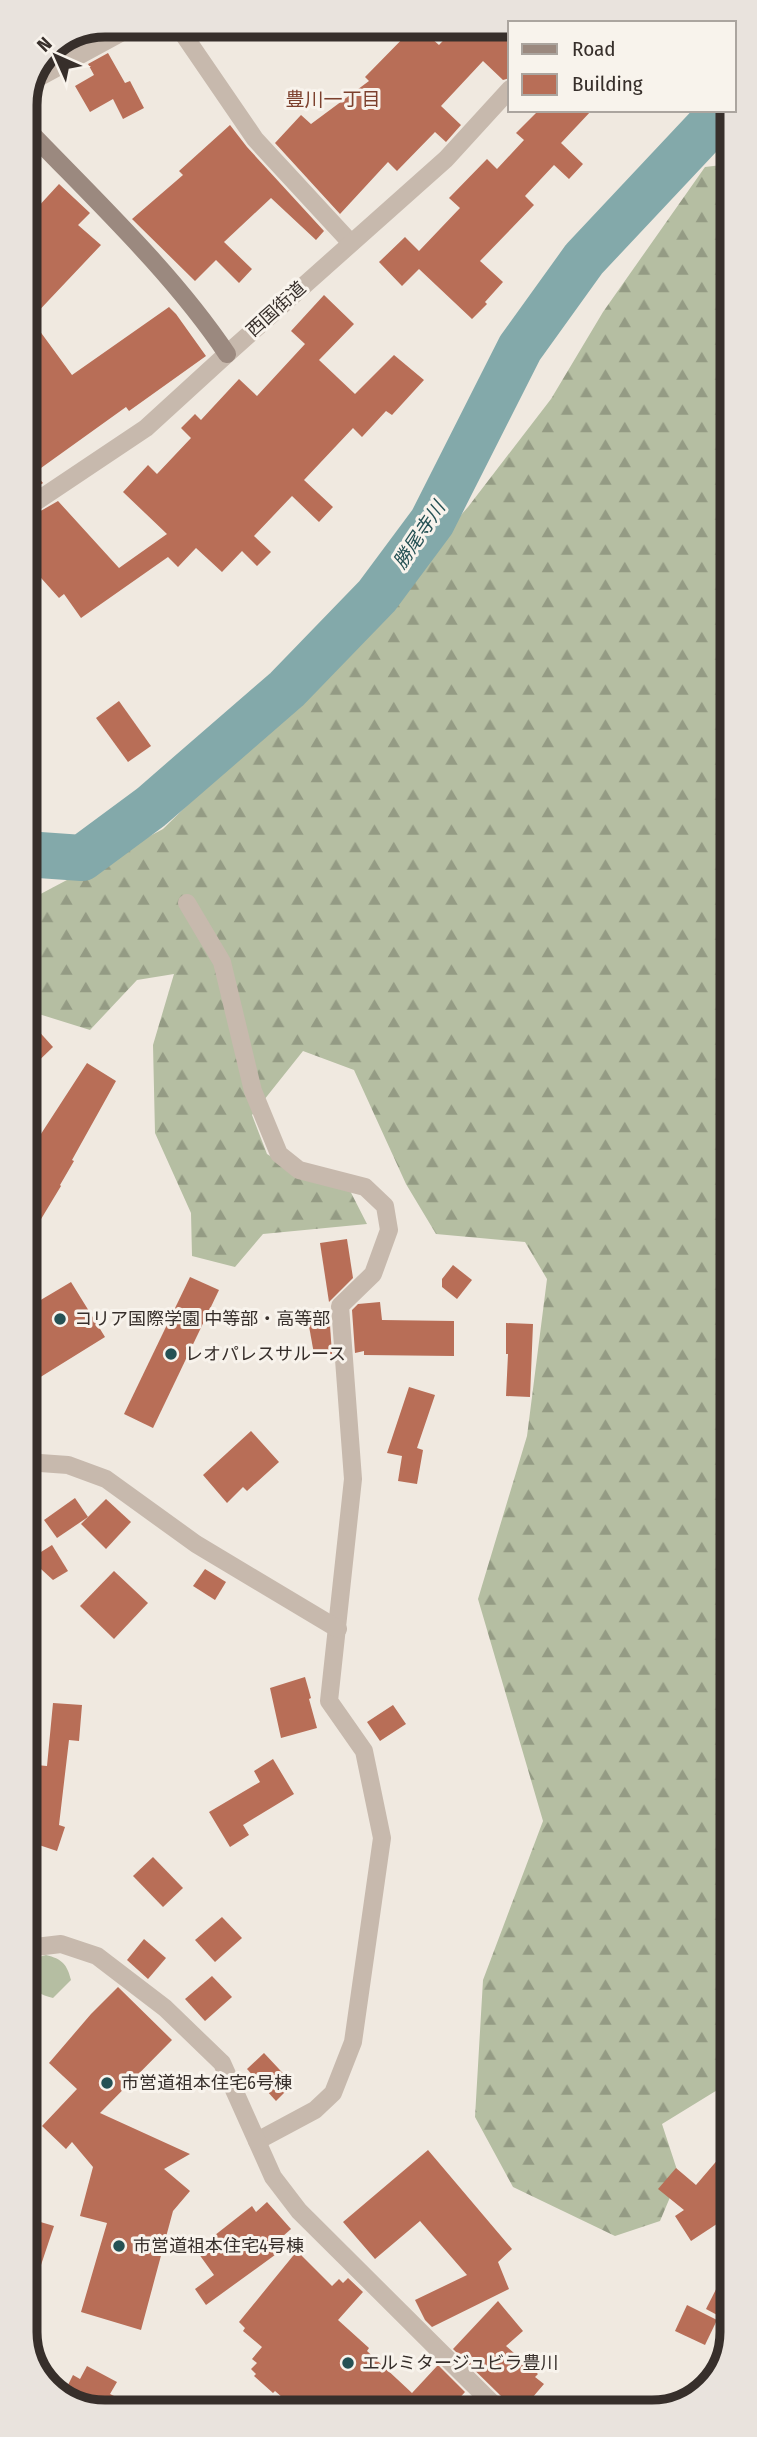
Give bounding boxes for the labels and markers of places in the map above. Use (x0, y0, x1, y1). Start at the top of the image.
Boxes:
place label: コリア国際学園 中等部・高等部 (74, 1308, 330, 1330)
marker: コリア国際学園 中等部・高等部 (52, 1311, 68, 1327)
place label: レオパレスサルース (185, 1343, 346, 1365)
marker: レオパレスサルース (163, 1346, 179, 1362)
place label: 市営道祖本住宅6号棟 (121, 2072, 292, 2094)
marker: 市営道祖本住宅6号棟 (99, 2075, 115, 2091)
place label: 市営道祖本住宅4号棟 (133, 2235, 304, 2257)
marker: 市営道祖本住宅4号棟 (111, 2238, 127, 2254)
place label: エルミタージュビラ豊川 (362, 2352, 558, 2374)
marker: エルミタージュビラ豊川 (340, 2355, 356, 2371)

